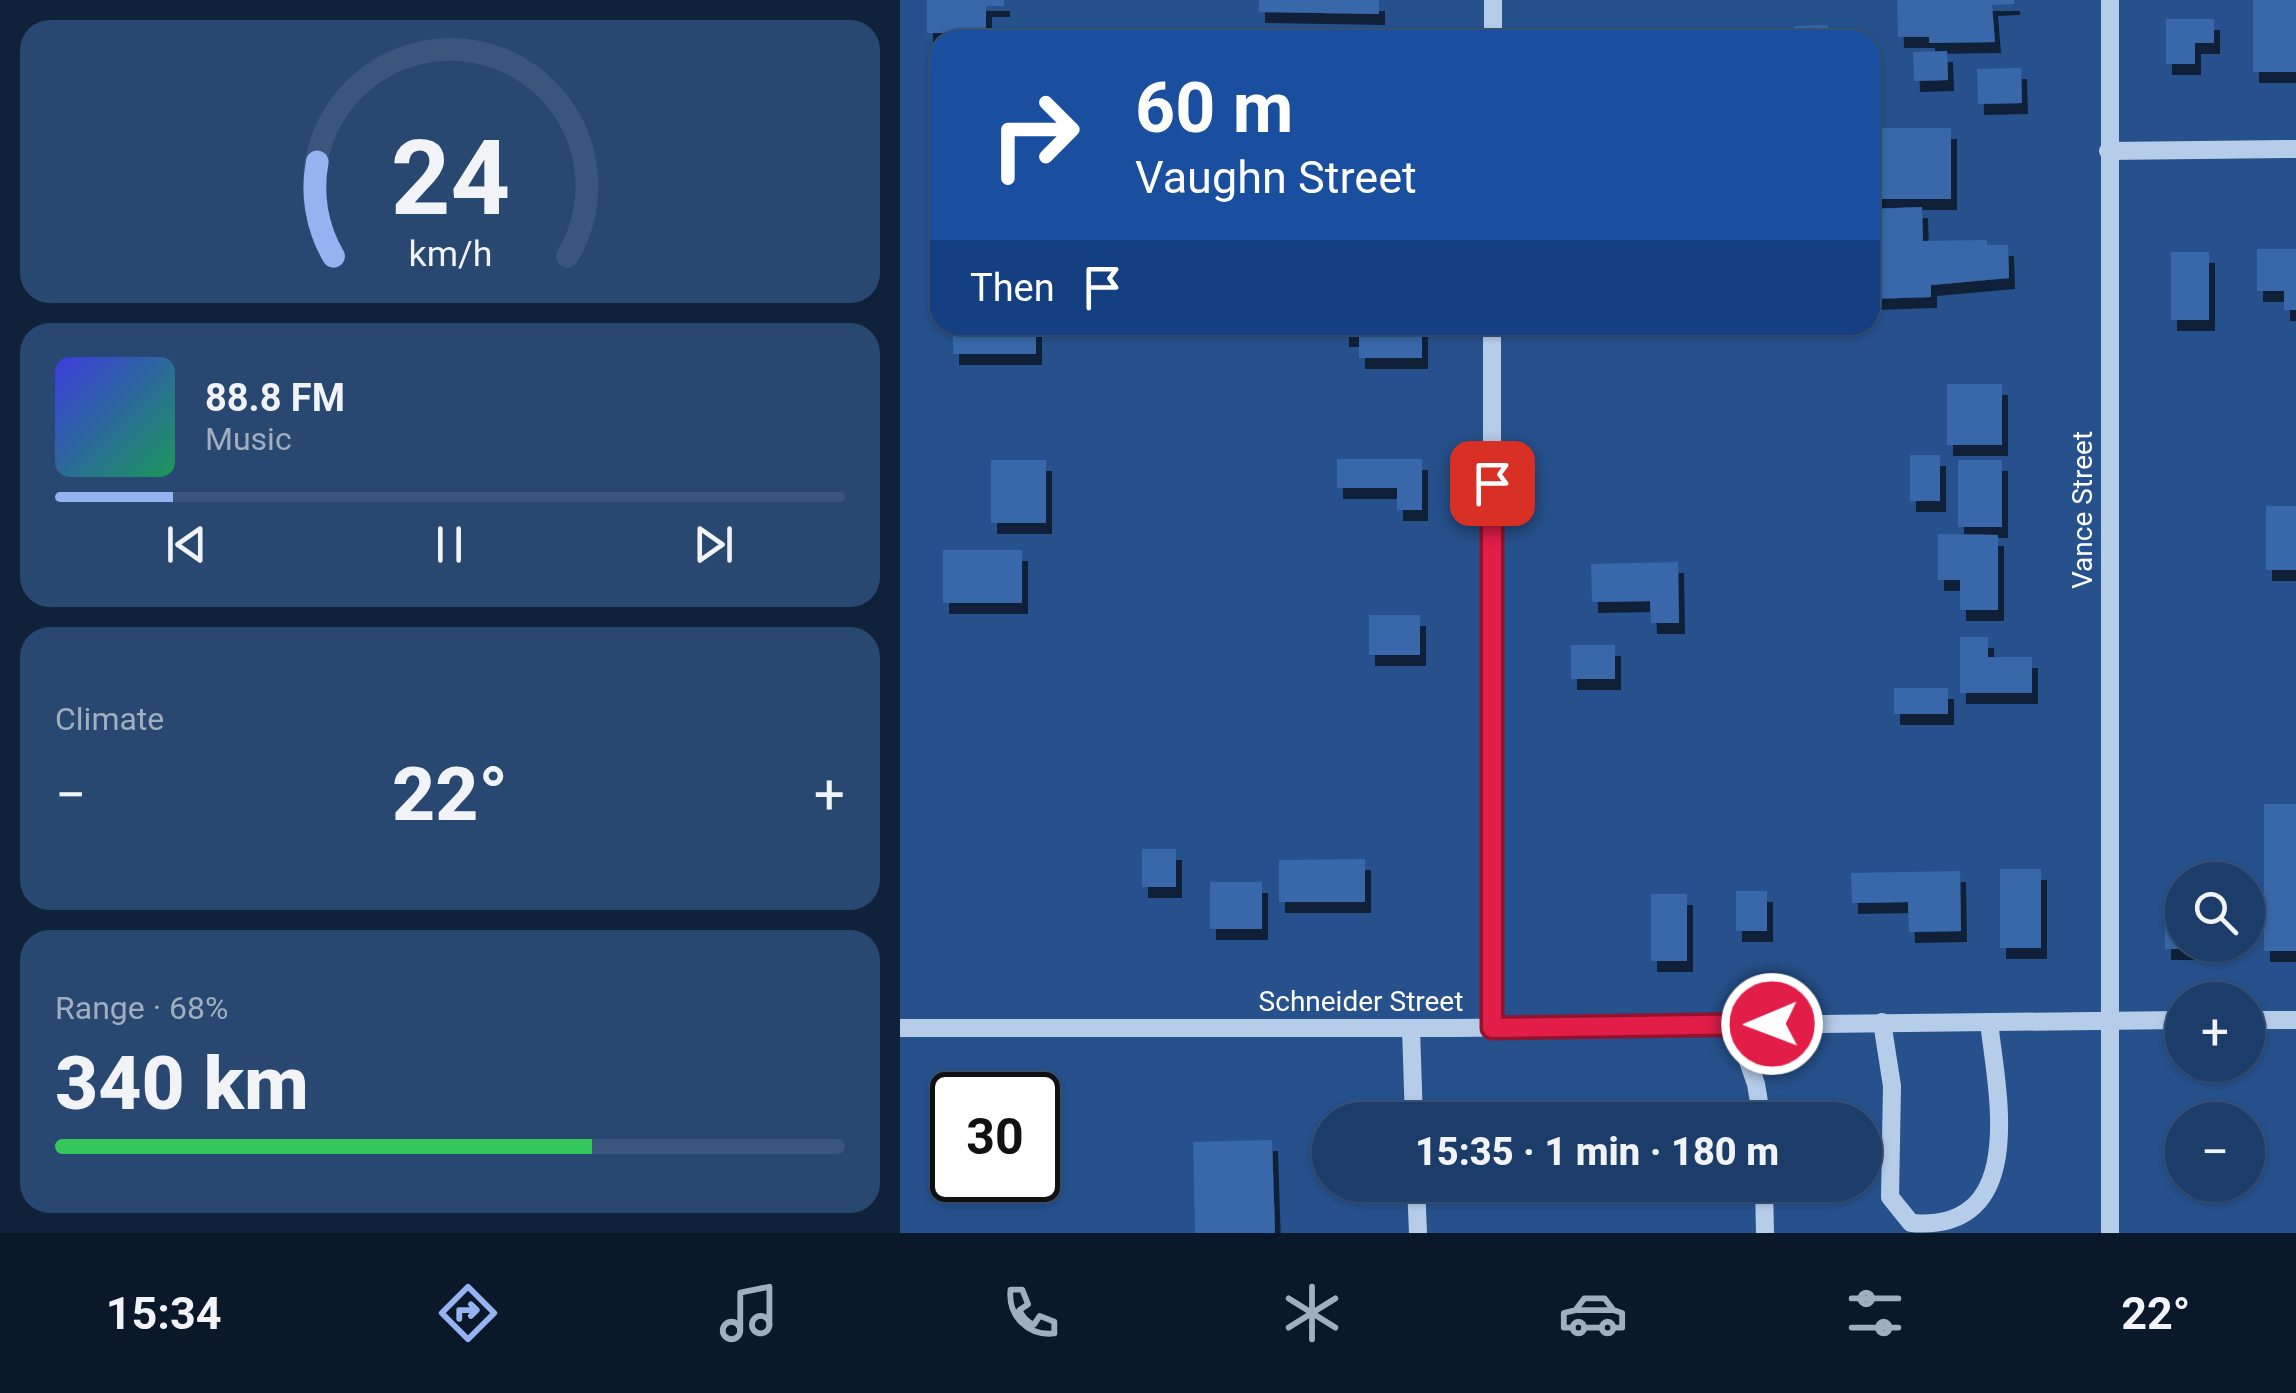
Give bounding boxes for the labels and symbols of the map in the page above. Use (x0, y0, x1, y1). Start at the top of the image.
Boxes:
street label: Vance Street (2066, 431, 2099, 589)
pin (1450, 441, 1535, 526)
position arrow (1720, 972, 1824, 1076)
street label: Schneider Street (1259, 985, 1463, 1018)
speed limit sign: 30 (930, 1072, 1060, 1202)

